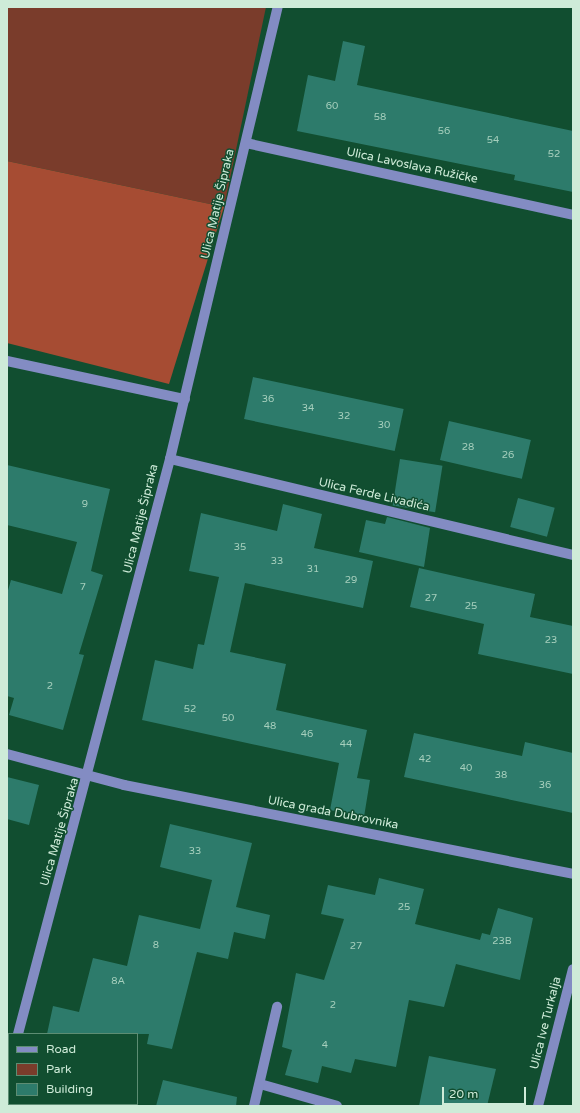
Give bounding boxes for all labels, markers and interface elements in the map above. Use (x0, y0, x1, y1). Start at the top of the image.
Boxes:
house number: 60 (326, 101, 338, 113)
house number: 58 (374, 112, 386, 124)
house number: 56 (438, 126, 450, 138)
house number: 54 (487, 135, 499, 147)
street label: Ulica Lavoslava Ružičke (345, 145, 479, 187)
street label: Ulica Matije Šipraka (198, 148, 238, 260)
house number: 52 (548, 149, 560, 161)
house number: 36 (262, 394, 274, 406)
house number: 34 (302, 403, 314, 415)
house number: 32 (338, 411, 350, 423)
house number: 30 (378, 420, 390, 432)
house number: 28 (462, 442, 474, 454)
house number: 26 (502, 450, 514, 462)
street label: Ulica Matije Šipraka (120, 463, 162, 575)
street label: Ulica Ferde Livadića (317, 475, 431, 515)
house number: 9 (82, 499, 88, 511)
house number: 35 (234, 542, 246, 554)
house number: 33 (271, 556, 283, 568)
house number: 31 (307, 564, 319, 576)
house number: 29 (345, 575, 357, 587)
house number: 7 (80, 582, 86, 594)
house number: 27 (425, 593, 437, 605)
house number: 25 (465, 601, 477, 613)
house number: 23 (545, 635, 557, 647)
house number: 2 (47, 681, 53, 693)
house number: 52 (184, 704, 196, 716)
house number: 50 (222, 713, 234, 725)
house number: 48 (264, 721, 276, 733)
house number: 46 (301, 729, 313, 741)
house number: 44 (340, 739, 352, 751)
house number: 42 (419, 754, 431, 766)
house number: 40 (460, 763, 472, 775)
house number: 38 (495, 770, 507, 782)
street label: Ulica Matije Šipraka (38, 776, 82, 888)
house number: 36 (539, 780, 551, 792)
street label: Ulica grada Dubrovnika (266, 793, 400, 833)
house number: 33 (189, 846, 201, 858)
house number: 25 (398, 902, 410, 914)
house number: 23B (492, 936, 512, 948)
house number: 8 (153, 940, 159, 952)
house number: 27 (350, 941, 362, 953)
street label: Ulica Ive Turkalja (528, 975, 564, 1071)
house number: 8A (111, 976, 125, 988)
house number: 2 (330, 1000, 336, 1012)
legend (8, 1033, 138, 1105)
house number: 4 (322, 1040, 328, 1052)
text: Road (46, 1042, 76, 1056)
text: Park (46, 1062, 72, 1076)
scale bar (444, 1079, 528, 1105)
text: Building (46, 1082, 93, 1096)
text: 20 m (449, 1087, 478, 1101)

